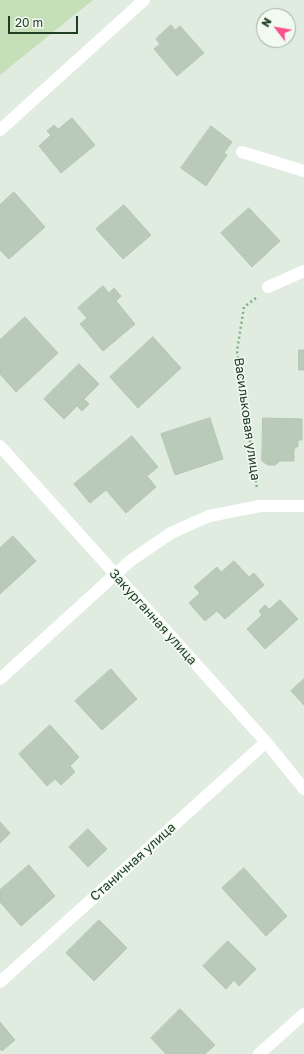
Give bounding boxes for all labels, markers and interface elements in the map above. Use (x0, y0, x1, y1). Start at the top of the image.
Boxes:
scale bar (10, 8, 80, 34)
north arrow (256, 8, 296, 48)
text: 20 m (15, 15, 43, 30)
text: N (258, 15, 274, 29)
street label: Васильковая улица (231, 357, 263, 481)
street label: Закурганная улица (106, 566, 200, 668)
street label: Станичная улица (87, 820, 179, 904)

